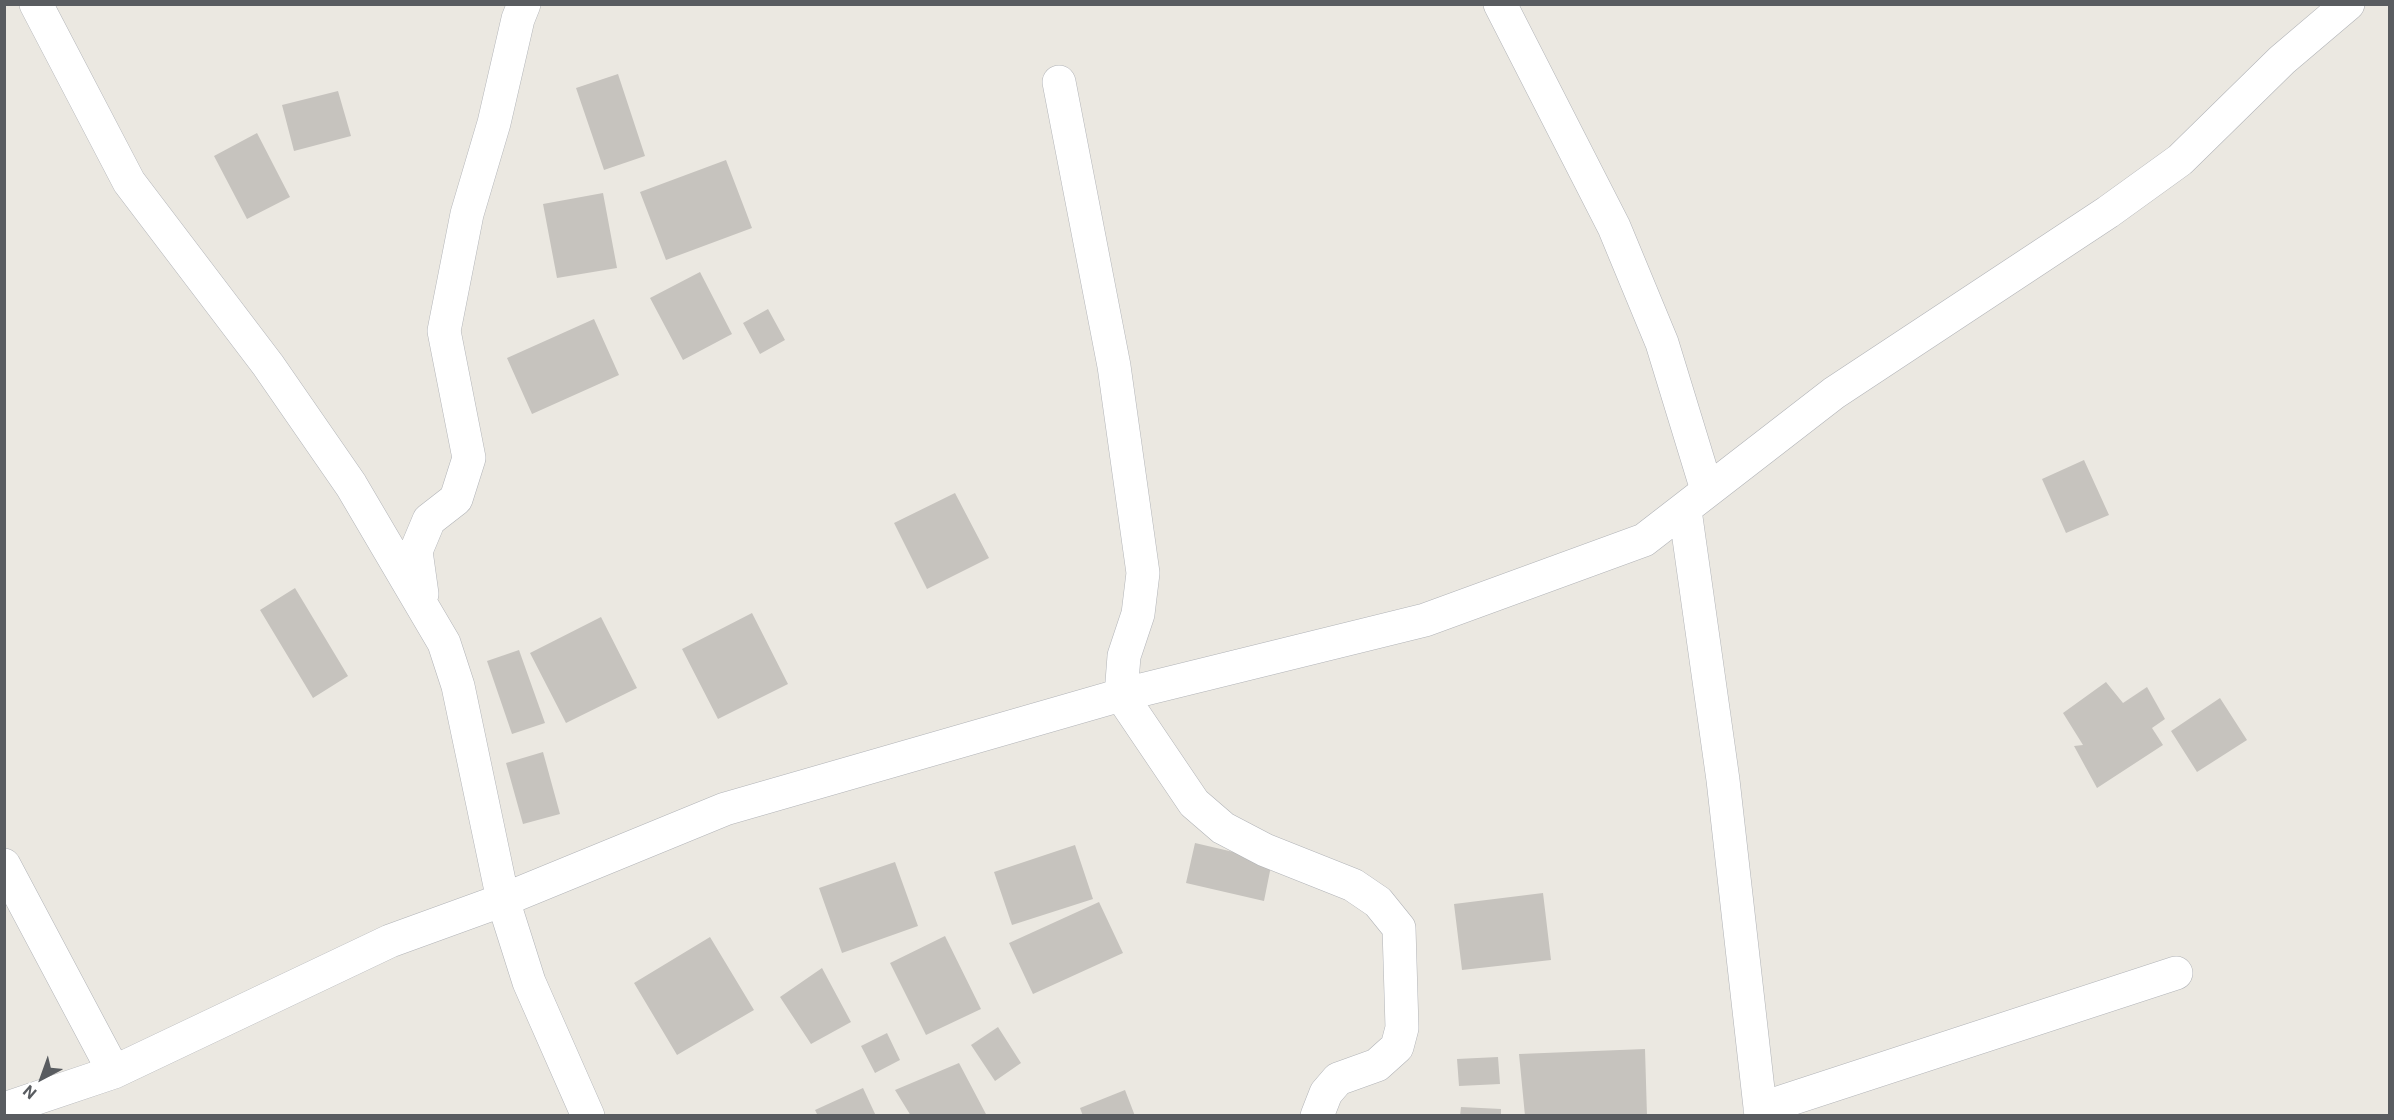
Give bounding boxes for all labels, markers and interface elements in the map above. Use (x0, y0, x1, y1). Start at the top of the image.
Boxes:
north arrow (12, 1048, 72, 1108)
text: N (19, 1081, 40, 1103)

